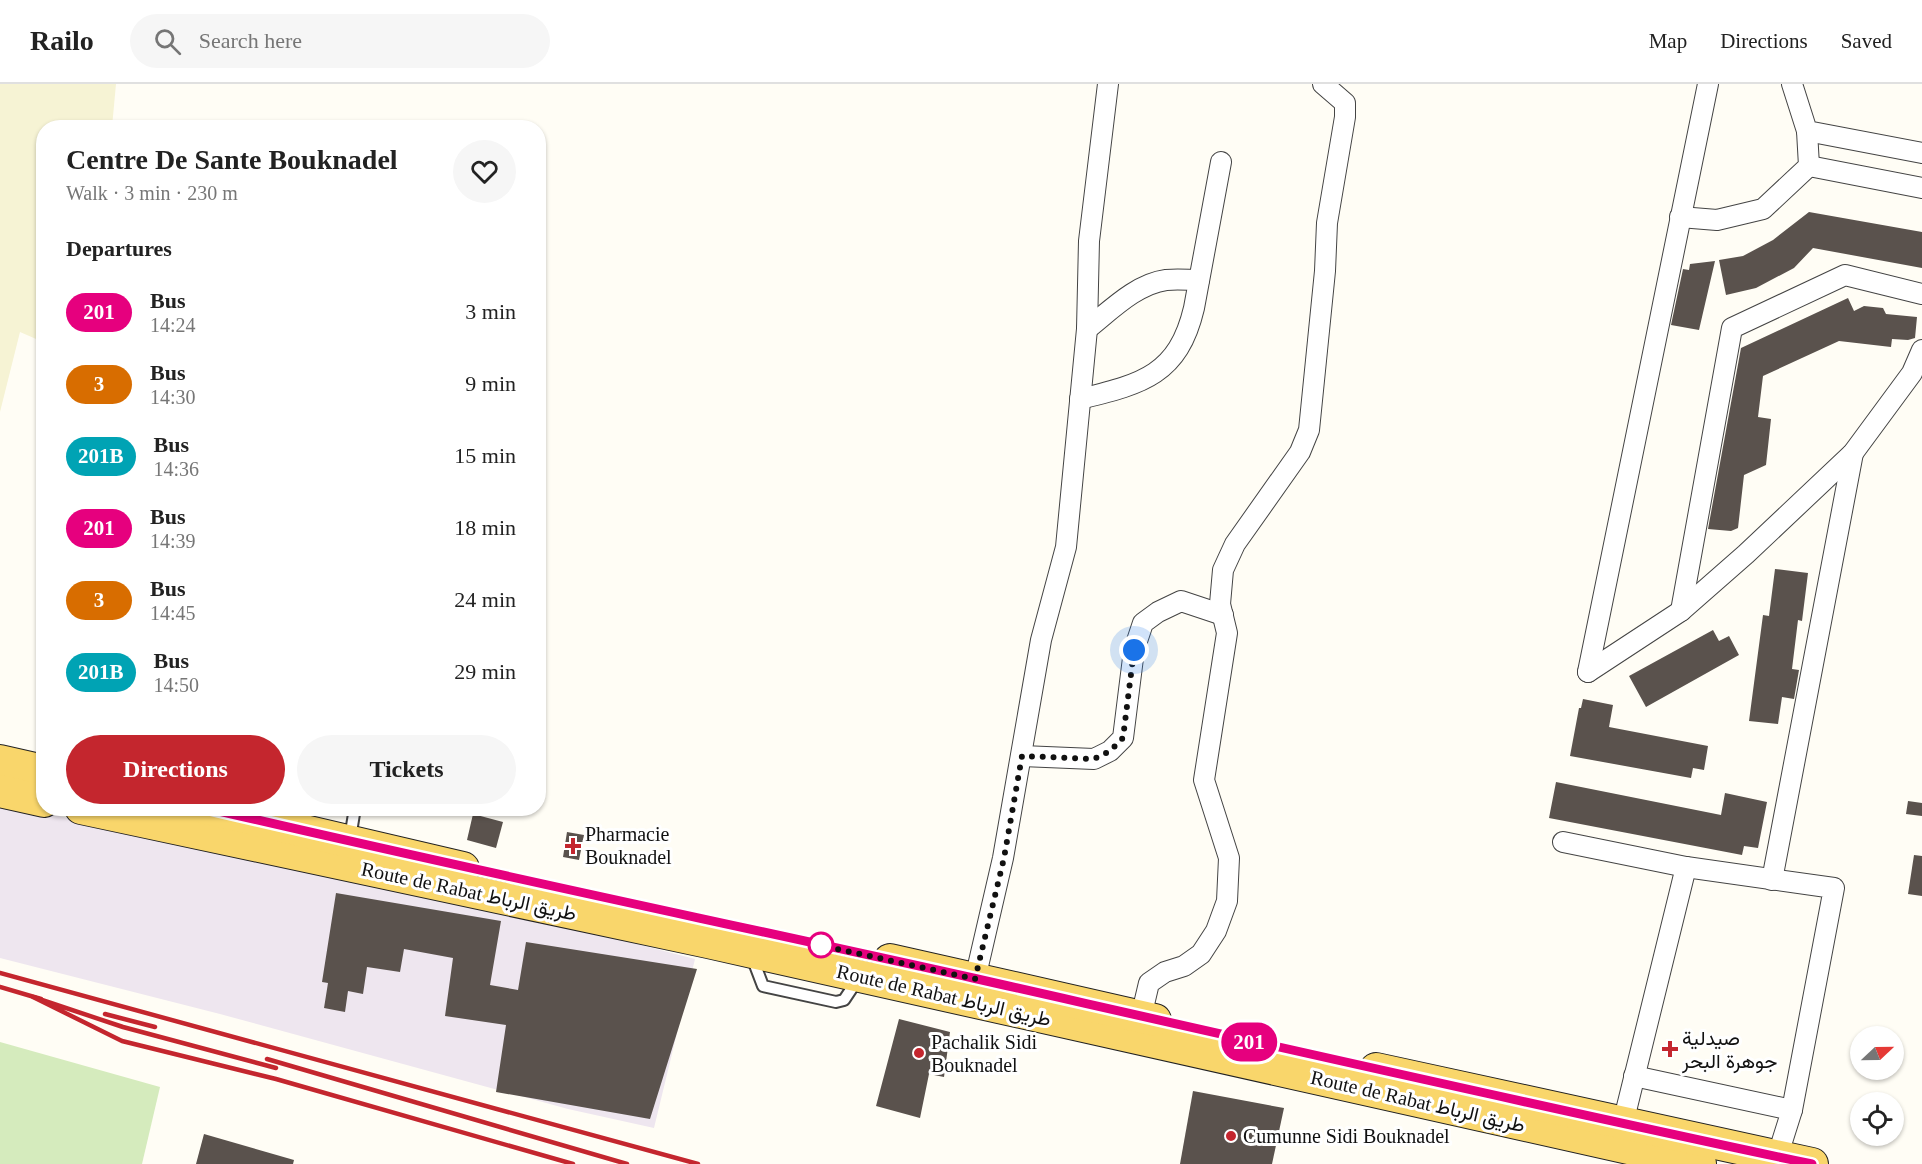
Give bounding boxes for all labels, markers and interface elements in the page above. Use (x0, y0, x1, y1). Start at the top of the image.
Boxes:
search box (130, 14, 550, 68)
text: Railo (30, 25, 94, 56)
icon: search (151, 25, 184, 58)
text: Search here (199, 28, 302, 53)
text: Map (1649, 29, 1687, 53)
text: Directions (1720, 29, 1808, 53)
text: Saved (1841, 29, 1892, 53)
button: heart (453, 140, 516, 203)
text: Centre De Sante Bouknadel (66, 144, 398, 175)
text: Walk · 3 min · 230 m (66, 182, 238, 204)
text: Departures (66, 236, 172, 261)
text: Bus (150, 288, 185, 313)
text: 3 min (465, 299, 516, 324)
text: 201 (83, 300, 115, 324)
text: 14:24 (150, 314, 196, 336)
text: Bus (150, 360, 185, 385)
text: 9 min (465, 371, 516, 396)
text: 3 (94, 372, 104, 396)
text: 14:30 (150, 386, 196, 408)
text: Bus (154, 432, 189, 457)
text: 15 min (454, 443, 516, 468)
text: 201B (78, 444, 124, 468)
text: 14:36 (154, 458, 199, 480)
text: Bus (150, 504, 185, 529)
text: 18 min (454, 515, 516, 540)
text: 201 (83, 516, 115, 540)
text: 14:39 (150, 530, 196, 552)
text: Bus (150, 576, 185, 601)
text: 24 min (454, 587, 516, 612)
text: 3 (94, 588, 104, 612)
text: 14:45 (150, 602, 196, 624)
your location (1119, 635, 1149, 665)
text: Bus (154, 648, 189, 673)
text: 29 min (454, 659, 516, 684)
text: 201B (78, 660, 124, 684)
text: 14:50 (154, 674, 199, 696)
button: Directions (66, 735, 285, 804)
button: Tickets (297, 735, 516, 804)
place label: Pharmacie Bouknadel (585, 823, 672, 868)
marker: Pharmacie Bouknadel (566, 839, 580, 853)
street label: Route de Rabat طريق الرباط (359, 857, 579, 927)
unlabelled marker (808, 932, 834, 958)
street label: Route de Rabat طريق الرباط (834, 960, 1053, 1032)
line badge: 201 (1214, 1022, 1284, 1062)
north arrow (1850, 1026, 1904, 1080)
map controls (1850, 1026, 1904, 1146)
place label: صيدلية جوهرة البحر (1681, 1027, 1777, 1074)
text: 201 (1233, 1030, 1265, 1054)
place label: Pachalik Sidi Bouknadel (931, 1031, 1038, 1076)
marker: صيدلية جوهرة البحر (1663, 1042, 1677, 1056)
marker: Pachalik Sidi Bouknadel (912, 1046, 926, 1060)
street label: Route de Rabat طريق الرباط (1308, 1066, 1527, 1138)
button: locate (1850, 1092, 1904, 1146)
place label: Cumunne Sidi Bouknadel (1243, 1125, 1450, 1147)
marker: Cumunne Sidi Bouknadel (1224, 1129, 1238, 1143)

